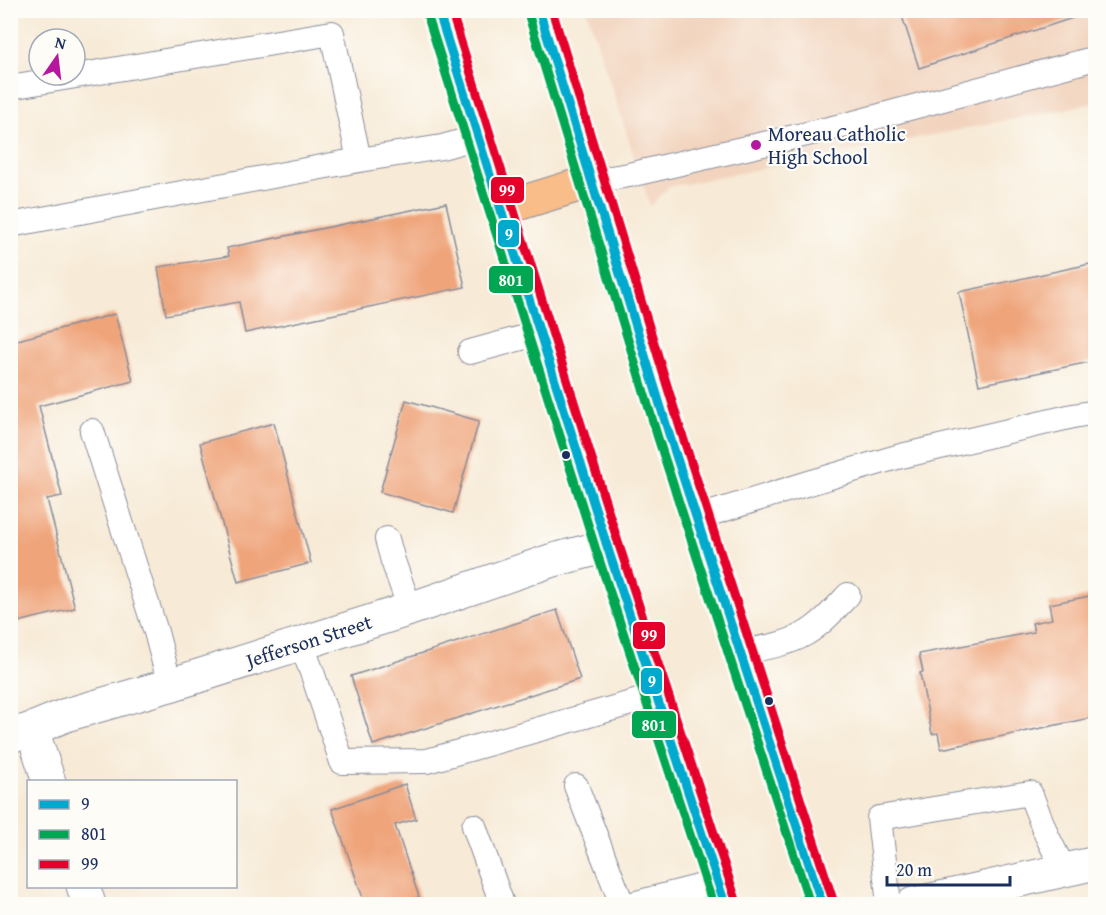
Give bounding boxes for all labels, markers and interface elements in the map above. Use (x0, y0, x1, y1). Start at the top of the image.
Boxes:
north arrow (27, 27, 87, 87)
text: N (53, 30, 69, 55)
place label: Moreau Catholic High School (768, 119, 906, 171)
marker: Moreau Catholic High School (749, 138, 763, 152)
line badge: 99 (490, 176, 525, 204)
text: 99 (499, 178, 515, 202)
line badge: 9 (497, 219, 520, 248)
text: 9 (505, 222, 513, 246)
line badge: 801 (488, 265, 534, 294)
text: 801 (499, 268, 523, 292)
unlabelled marker (560, 449, 572, 461)
street label: Jefferson Street (239, 607, 375, 675)
line badge: 99 (632, 621, 666, 650)
text: 99 (641, 623, 657, 647)
line badge: 9 (640, 667, 663, 695)
text: 9 (648, 669, 656, 693)
unlabelled marker (763, 695, 775, 707)
line badge: 801 (631, 710, 677, 739)
text: 801 (642, 713, 666, 737)
legend (27, 780, 237, 888)
text: 9 (81, 790, 90, 817)
text: 801 (81, 820, 107, 847)
scale bar (887, 849, 1010, 887)
text: 99 (81, 850, 98, 877)
text: 20 m (896, 856, 932, 883)

